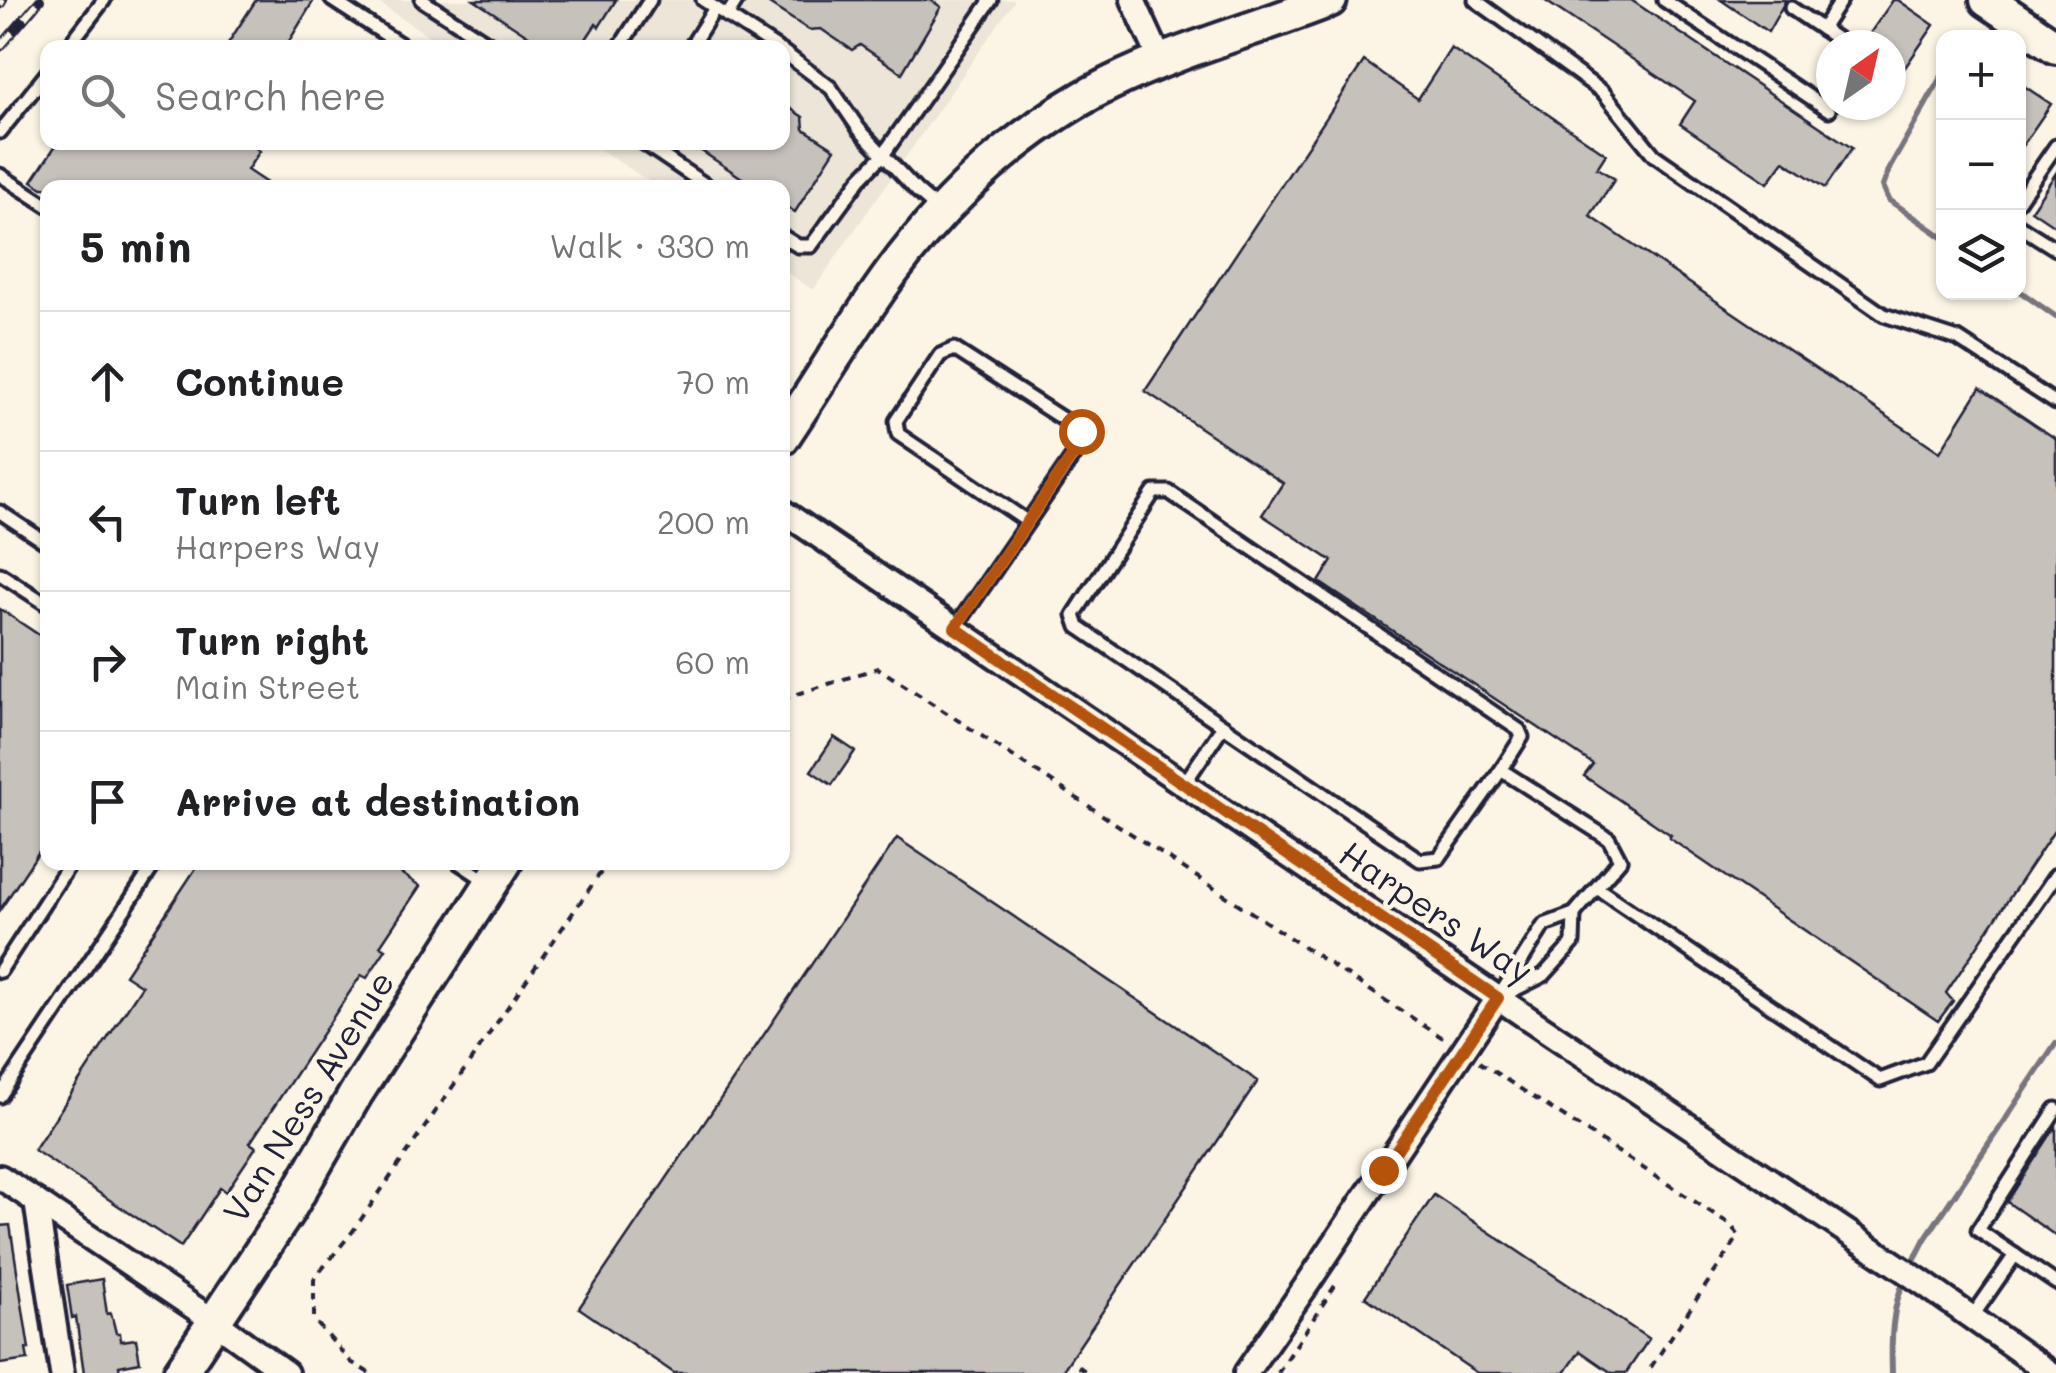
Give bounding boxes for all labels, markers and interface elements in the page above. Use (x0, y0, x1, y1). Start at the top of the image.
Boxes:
north arrow (1816, 30, 1906, 120)
map controls (1936, 30, 2026, 300)
button: + (1936, 30, 2026, 120)
search box (40, 40, 790, 150)
icon: search (75, 68, 130, 123)
text: Search here (155, 70, 386, 120)
button: − (1936, 120, 2026, 210)
button: layers (1936, 210, 2026, 300)
text: 5 min (80, 218, 191, 273)
text: Walk · 330 m (550, 224, 750, 266)
icon: ahead (80, 354, 135, 409)
text: Continue (175, 356, 344, 406)
text: 70 m (677, 360, 750, 402)
route start (1059, 409, 1105, 455)
text: Turn left (175, 475, 341, 525)
icon: left (80, 494, 135, 549)
text: 200 m (657, 500, 750, 542)
text: Harpers Way (175, 525, 380, 567)
text: Turn right (175, 615, 369, 665)
icon: right (80, 634, 135, 689)
text: 60 m (675, 640, 750, 682)
text: Main Street (175, 665, 360, 707)
icon: arrive (80, 774, 135, 829)
text: Arrive at destination (175, 776, 580, 826)
street label: Harpers Way (1331, 830, 1543, 993)
street label: Van Ness Avenue (211, 961, 403, 1231)
route end (1361, 1148, 1407, 1194)

